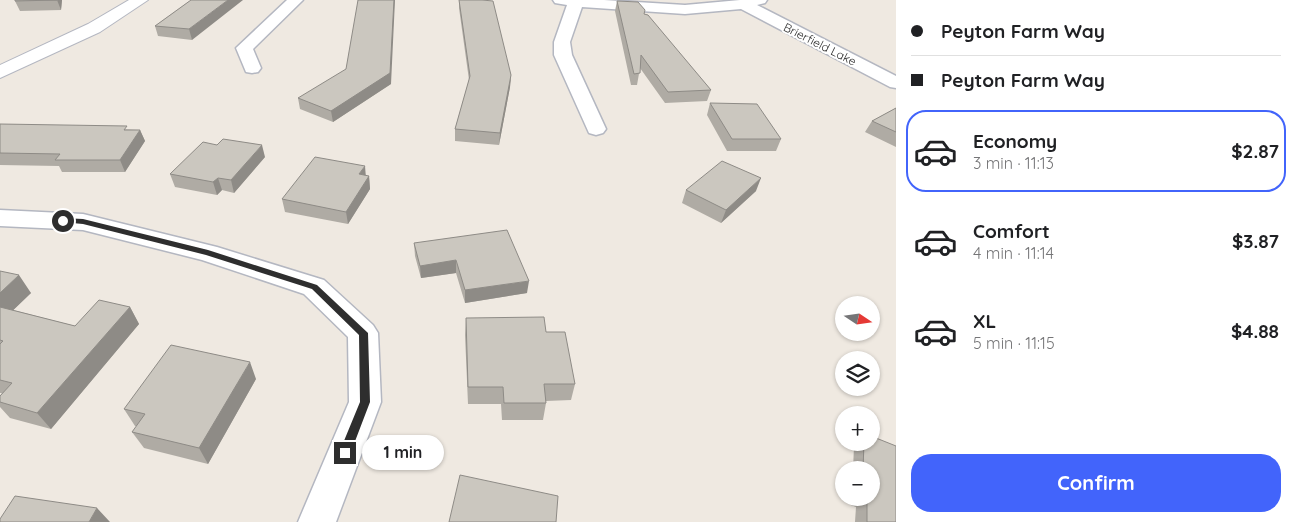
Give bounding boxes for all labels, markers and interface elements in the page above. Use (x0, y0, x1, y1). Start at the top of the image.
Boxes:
street label: Brierfield Lake (781, 19, 859, 69)
text: Peyton Farm Way (941, 19, 1105, 43)
text: Peyton Farm Way (941, 68, 1105, 92)
icon: car (913, 129, 958, 174)
text: Economy (973, 129, 1057, 153)
text: $2.87 (1231, 139, 1279, 163)
text: 3 min · 11:13 (973, 153, 1054, 173)
route start (52, 210, 74, 232)
icon: car (913, 219, 958, 264)
text: Comfort (973, 219, 1050, 243)
text: $3.87 (1232, 229, 1279, 253)
text: 4 min · 11:14 (973, 243, 1054, 263)
north arrow (835, 296, 880, 341)
map controls (835, 296, 880, 506)
icon: car (913, 309, 958, 354)
text: XL (973, 309, 996, 333)
text: $4.88 (1231, 319, 1279, 343)
text: 5 min · 11:15 (973, 333, 1055, 353)
button: layers (835, 351, 880, 396)
button: + (835, 406, 880, 451)
callout: 1 min (362, 436, 445, 470)
route end (334, 442, 356, 464)
text: 1 min (384, 442, 422, 462)
button: Confirm (911, 454, 1281, 512)
button: − (835, 461, 880, 506)

